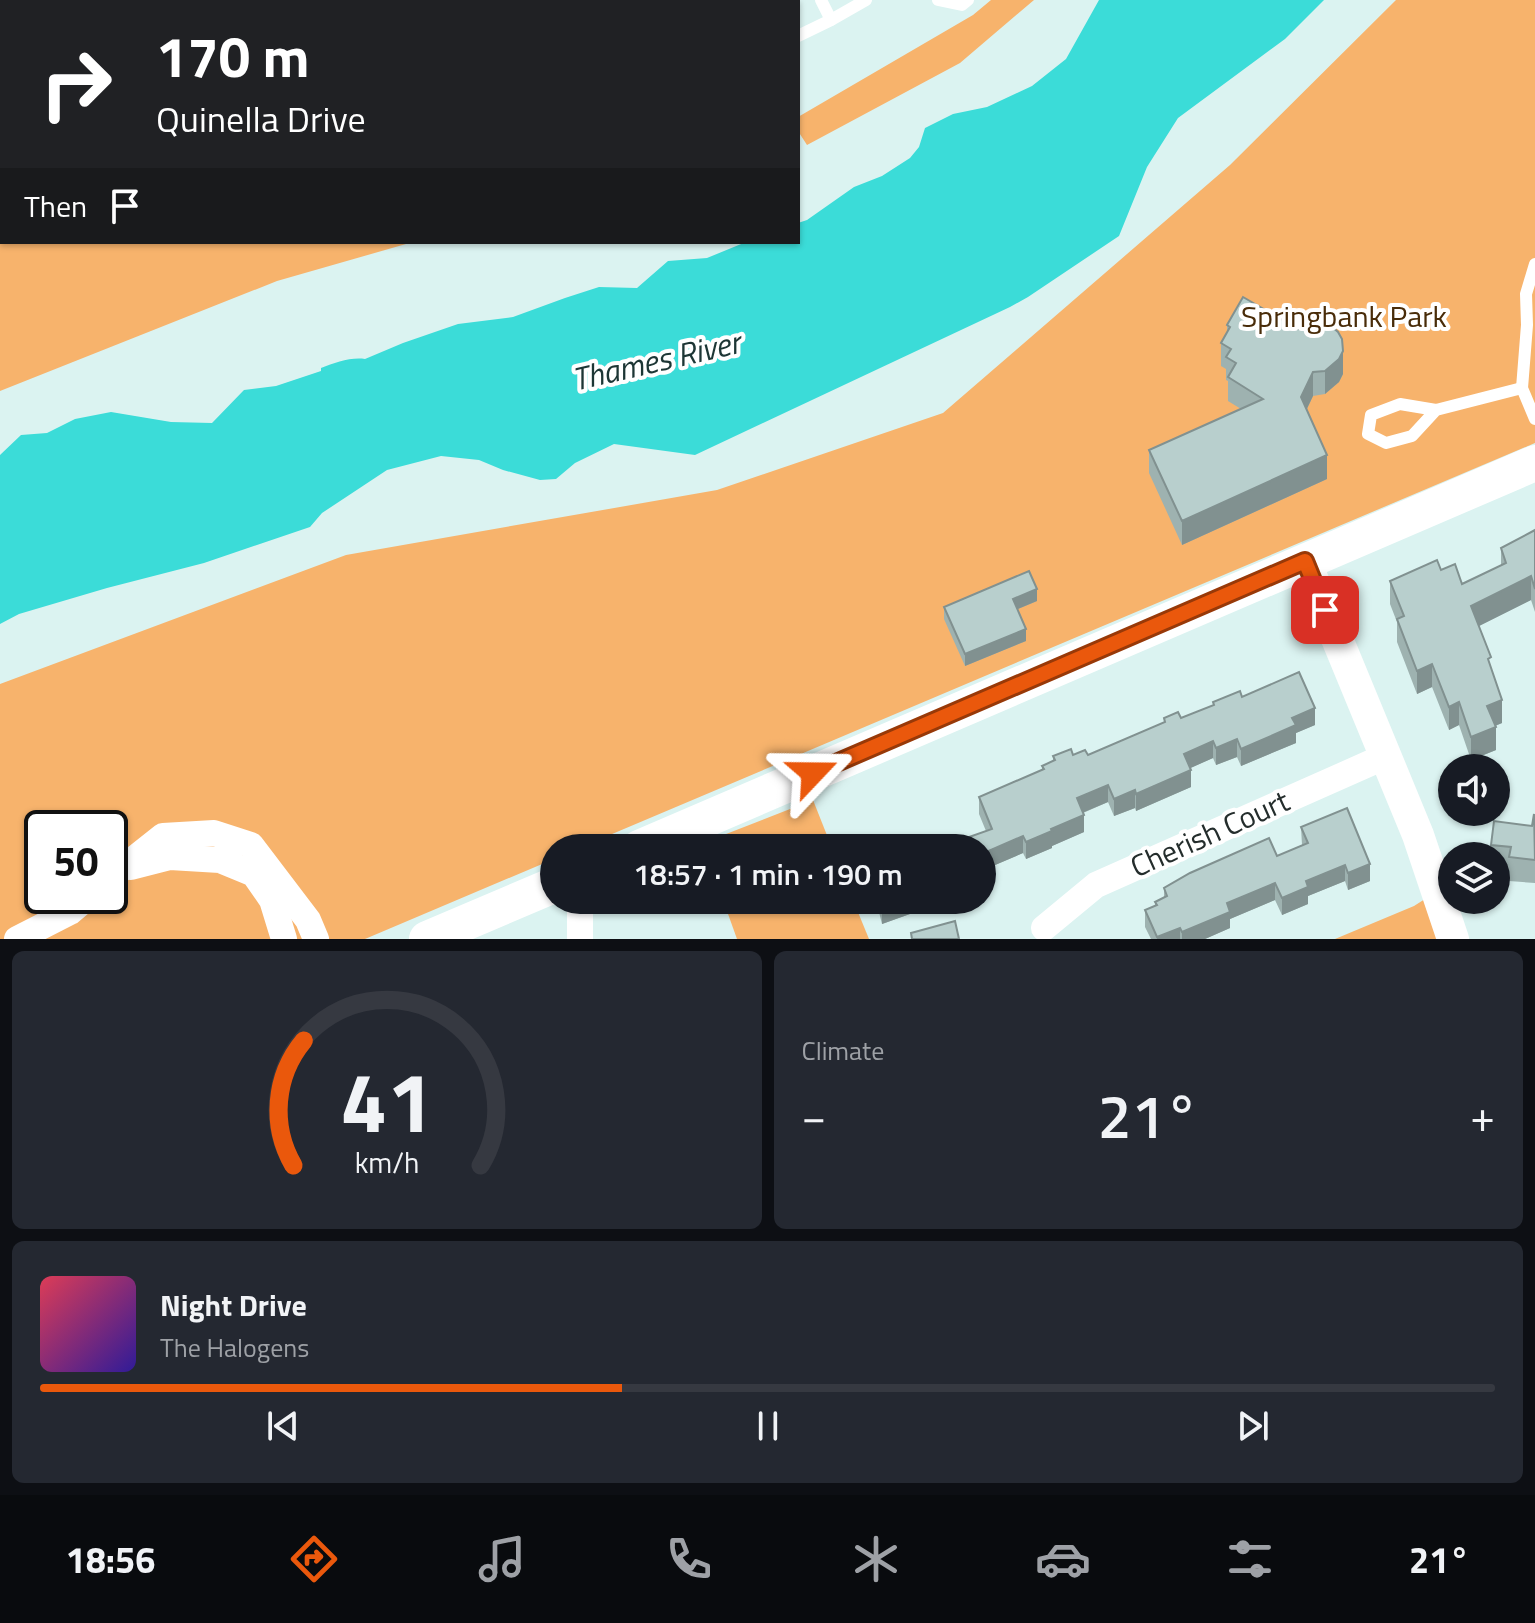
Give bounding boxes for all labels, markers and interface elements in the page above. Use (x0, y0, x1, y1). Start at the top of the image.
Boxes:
text: 170 m (156, 14, 309, 99)
icon: right (24, 32, 128, 136)
text: Quinella Drive (156, 91, 366, 146)
text: Then (24, 183, 87, 229)
icon: arrive (103, 184, 147, 228)
park label: Springbank Park (1241, 293, 1447, 339)
water label: Thames River (567, 317, 748, 403)
pin (1291, 576, 1359, 644)
icon: arrive (1303, 588, 1347, 632)
position arrow (771, 731, 855, 815)
map controls (1438, 754, 1510, 914)
button: sound (1438, 754, 1510, 826)
street label: Cherish Court (1123, 777, 1297, 889)
speed limit sign: 50 (24, 810, 128, 914)
button: layers (1438, 842, 1510, 914)
text: 18:57 · 1 min · 190 m (633, 851, 903, 897)
text: Climate (802, 1031, 884, 1070)
text: 41 (340, 1038, 433, 1164)
text: 21° (1098, 1070, 1199, 1161)
text: − (802, 1082, 826, 1149)
text: + (1470, 1082, 1495, 1149)
text: km/h (354, 1141, 419, 1184)
text: Night Drive (160, 1282, 307, 1328)
text: The Halogens (160, 1328, 309, 1367)
icon: previous (261, 1404, 305, 1448)
icon: pause (746, 1404, 790, 1448)
icon: next (1231, 1404, 1275, 1448)
icon: directions (286, 1531, 342, 1587)
icon: music (474, 1531, 530, 1587)
icon: phone (661, 1531, 717, 1587)
icon: climate (848, 1531, 904, 1587)
icon: car (1035, 1531, 1091, 1587)
icon: filters (1222, 1531, 1278, 1587)
text: 18:56 (66, 1532, 155, 1587)
text: 21° (1409, 1532, 1469, 1587)

